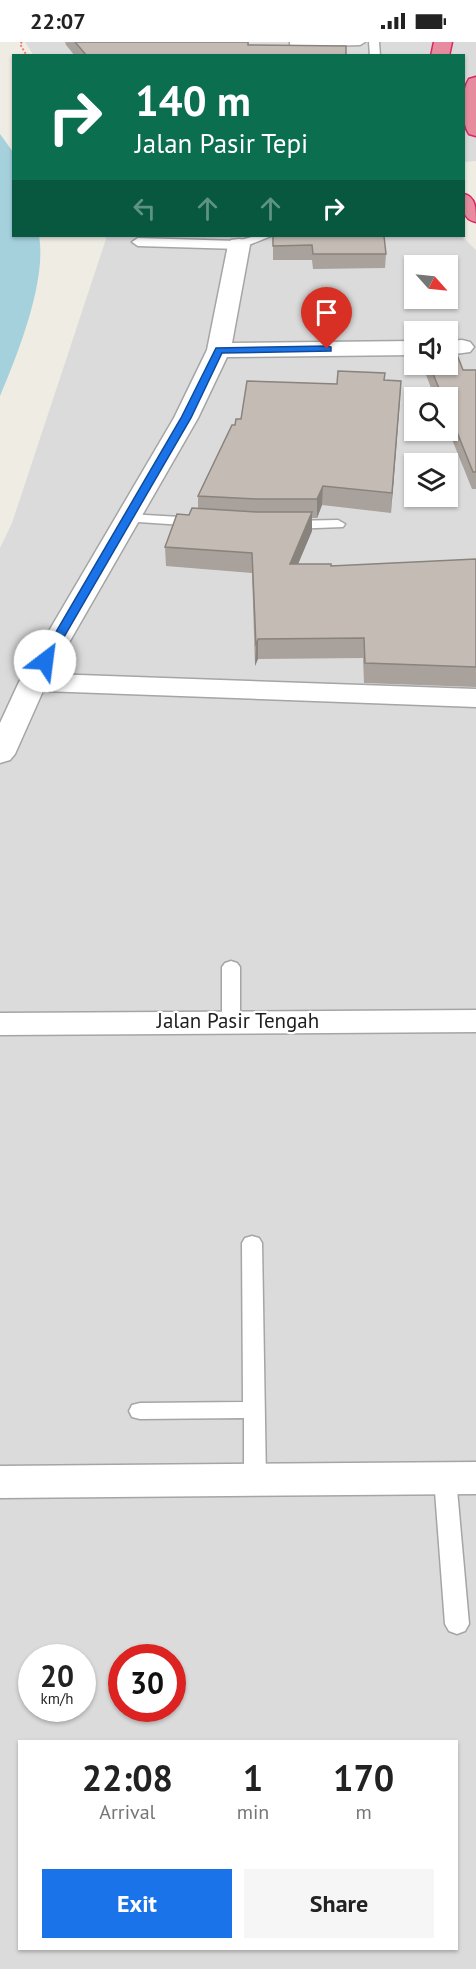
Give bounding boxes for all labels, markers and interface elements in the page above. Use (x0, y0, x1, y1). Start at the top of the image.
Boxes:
text: 22:07 (30, 7, 86, 35)
text: 140 m (135, 73, 251, 128)
icon: right (36, 78, 114, 156)
text: Jalan Pasir Tepi (135, 126, 308, 160)
icon: left (128, 192, 161, 225)
icon: ahead (191, 192, 224, 225)
icon: ahead (254, 192, 287, 225)
icon: right (317, 192, 350, 225)
north arrow (404, 255, 458, 309)
map controls (404, 255, 458, 507)
pin (301, 287, 352, 349)
icon: arrive (310, 296, 343, 329)
button: sound (404, 321, 458, 375)
button: search (404, 387, 458, 441)
button: layers (404, 453, 458, 507)
position arrow (13.0, 629, 77.0, 693)
street label: Jalan Pasir Tengah (156, 1007, 319, 1034)
speed limit sign: 30 (108, 1644, 186, 1722)
text: 20 (40, 1656, 74, 1695)
text: km/h (41, 1689, 73, 1708)
text: 22:08 (82, 1754, 173, 1801)
text: 1 (243, 1754, 263, 1801)
text: 170 (333, 1754, 394, 1801)
text: Arrival (99, 1799, 155, 1825)
text: min (237, 1799, 269, 1825)
text: m (356, 1799, 372, 1825)
button: Exit (42, 1869, 232, 1938)
button: Share (244, 1869, 434, 1938)

